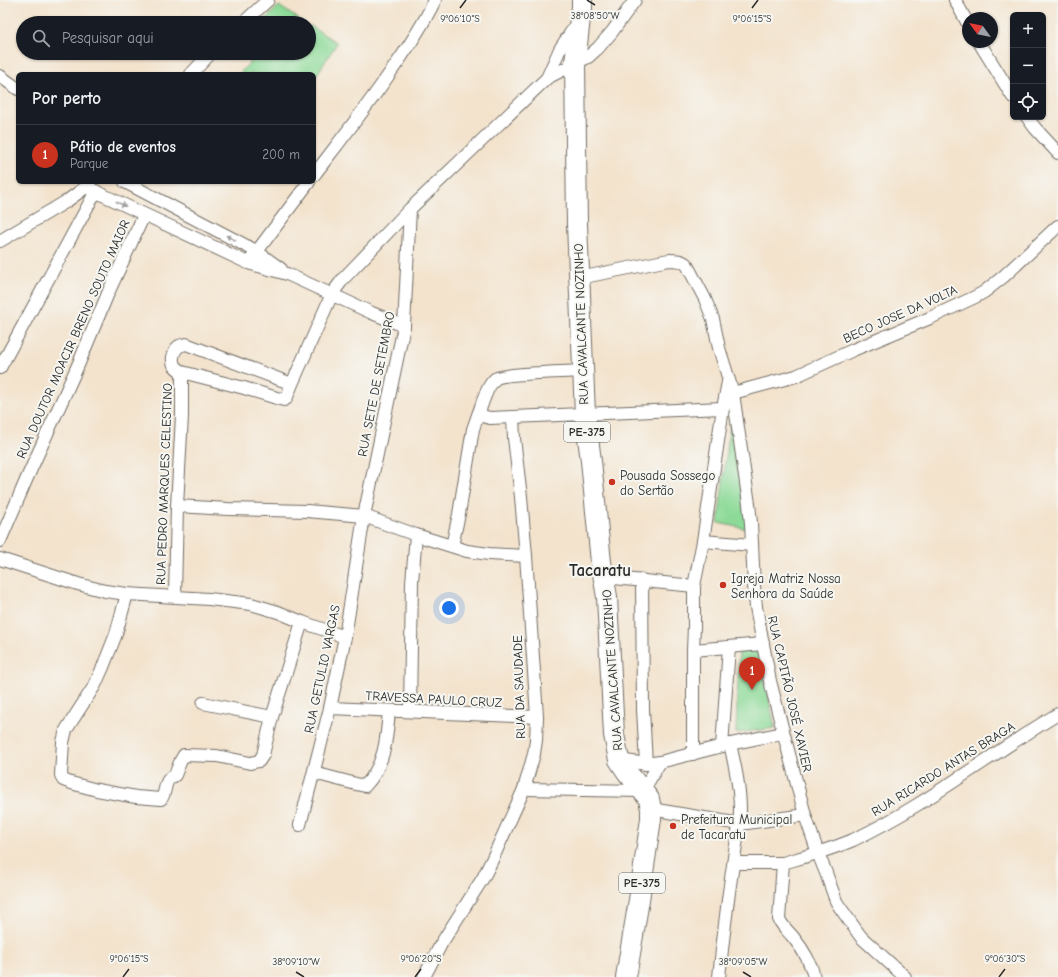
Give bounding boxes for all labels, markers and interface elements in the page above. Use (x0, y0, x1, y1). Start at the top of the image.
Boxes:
text: 38°08'50"W (571, 10, 620, 22)
north arrow (962, 12, 998, 48)
map controls (1010, 12, 1046, 120)
button: + (1010, 12, 1046, 48)
text: 9°06'10"S (440, 13, 480, 25)
text: 9°06'15"S (733, 13, 772, 25)
search box (16, 16, 316, 60)
icon: search (30, 27, 52, 49)
text: Pesquisar aqui (62, 29, 154, 47)
button: − (1010, 48, 1046, 84)
button: locate (1010, 84, 1046, 120)
text: Por perto (32, 89, 101, 108)
text: Pátio de eventos (70, 138, 176, 156)
text: 1 (42, 147, 48, 162)
text: 200 m (262, 147, 300, 162)
text: Parque (70, 156, 108, 171)
one-way arrow (115, 200, 127, 207)
street label: RUA DOUTOR MOACIR BRENO SOUTO MAIOR (13, 217, 133, 461)
one-way arrow (225, 235, 236, 241)
street label: RUA CAVALCANTE NOZINHO (571, 243, 591, 405)
street label: BECO JOSE DA VOLTA (841, 282, 960, 346)
street label: RUA SETE DE SETEMBRO (355, 310, 397, 458)
street label: RUA PEDRO MARQUES CELESTINO (153, 383, 175, 585)
road number: PE-375 (564, 422, 610, 442)
place label: Pousada Sossego do Sertão (620, 468, 715, 498)
marker: Pousada Sossego do Sertão (607, 477, 617, 487)
district label: Tacaratu (569, 561, 631, 580)
place label: Igreja Matriz Nossa Senhora da Saúde (731, 571, 841, 601)
marker: Igreja Matriz Nossa Senhora da Saúde (718, 580, 728, 590)
street label: RUA CAVALCANTE NOZINHO (599, 589, 625, 751)
your location (439, 598, 459, 618)
street label: RUA GETULIO VARGAS (301, 603, 343, 735)
street label: RUA CAPITÃO JOSÉ XAVIER (765, 614, 816, 774)
street label: RUA DA SAUDADE (510, 635, 528, 739)
pin: 1 (739, 657, 765, 690)
street label: TRAVESSA PAULO CRUZ (365, 688, 503, 710)
street label: RUA RICARDO ANTAS BRAGA (869, 718, 1018, 819)
place label: Prefeitura Municipal de Tacaratu (681, 812, 792, 842)
marker: Prefeitura Municipal de Tacaratu (668, 821, 678, 831)
road number: PE-375 (619, 873, 665, 893)
text: 9°06'15"S (110, 953, 149, 965)
text: 9°06'20"S (401, 953, 442, 965)
text: 9°06'30"S (985, 953, 1026, 965)
text: 38°09'10"W (272, 956, 320, 968)
text: 38°09'05"W (719, 956, 768, 968)

